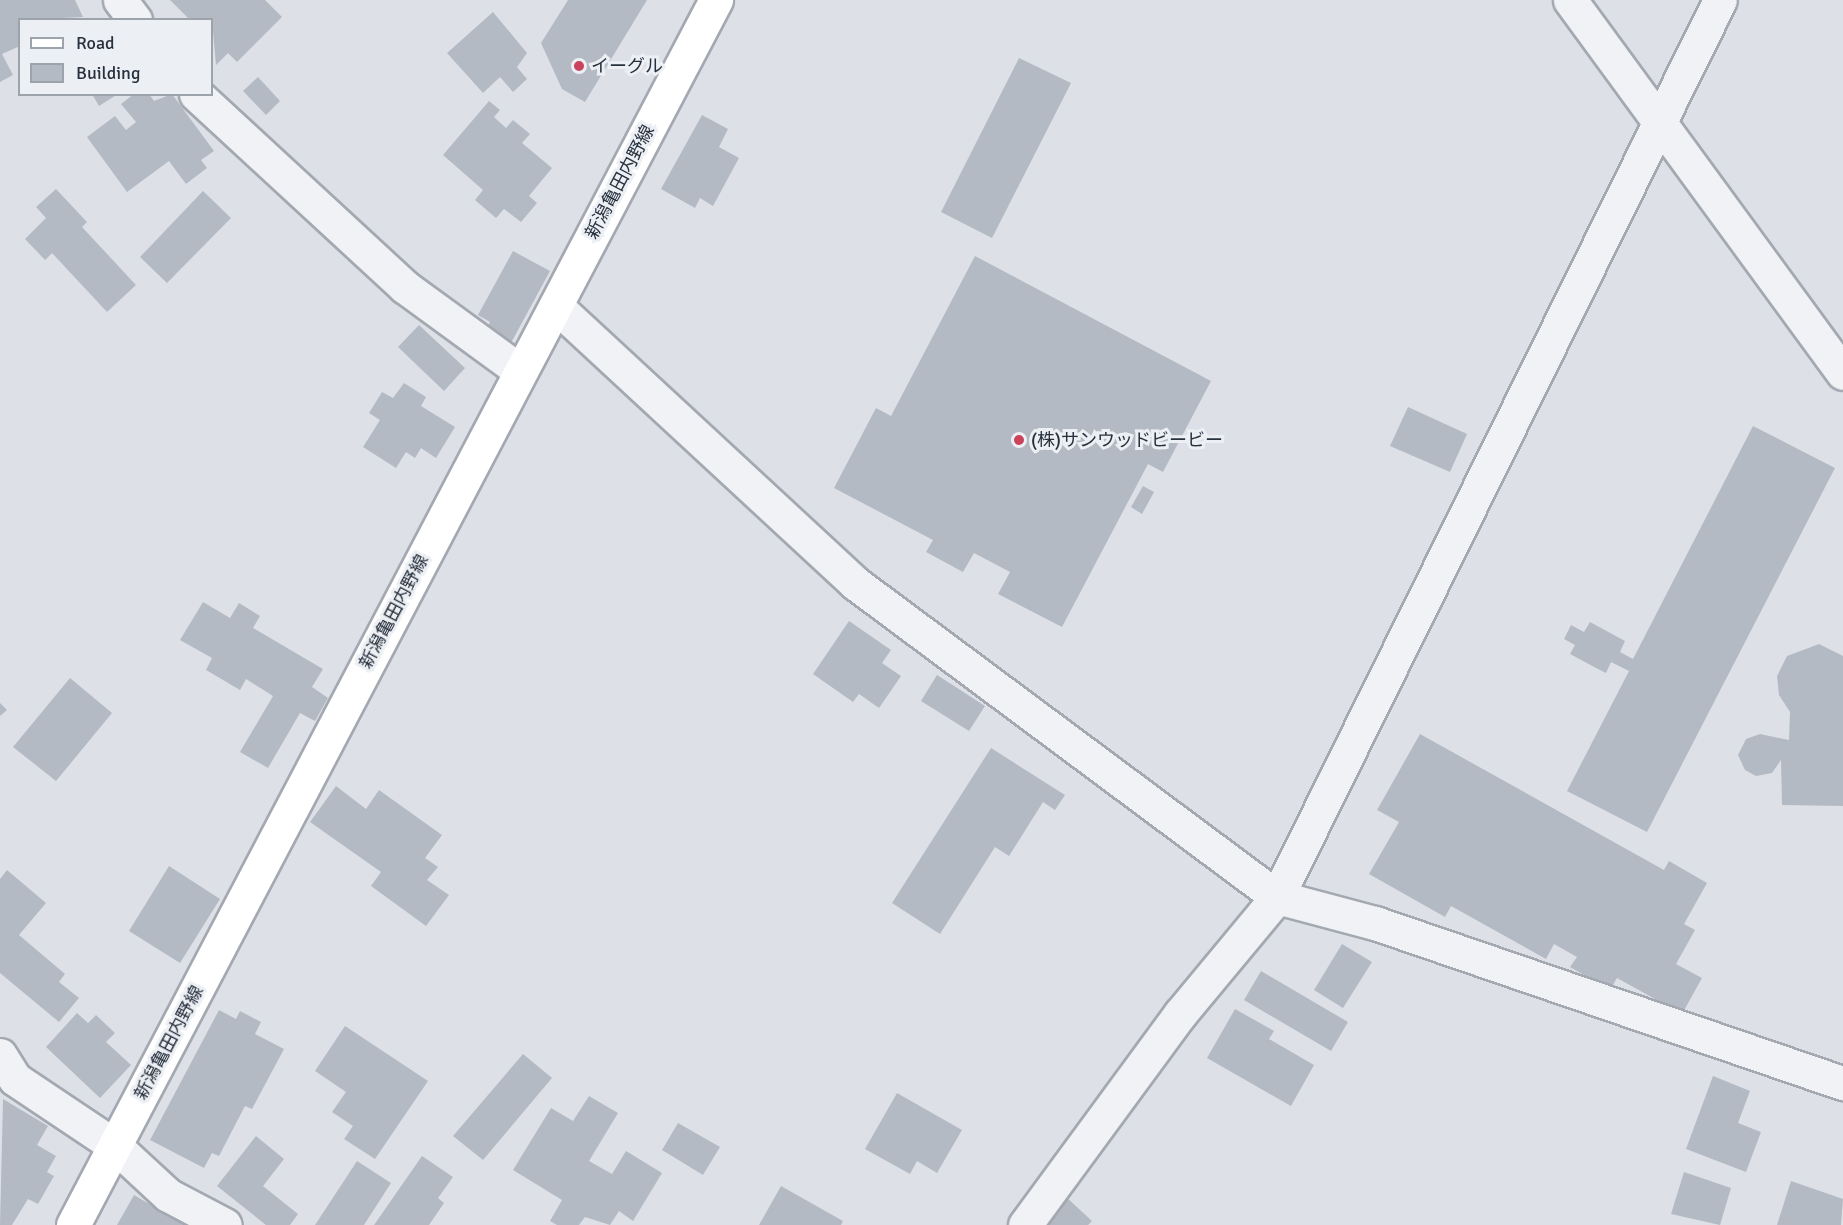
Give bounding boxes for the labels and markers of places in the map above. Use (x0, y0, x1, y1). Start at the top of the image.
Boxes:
place label: イーグル (591, 55, 663, 77)
marker: イーグル (572, 59, 586, 73)
place label: (株)サンウッドビービー (1031, 429, 1223, 451)
marker: (株)サンウッドビービー (1012, 433, 1026, 447)

